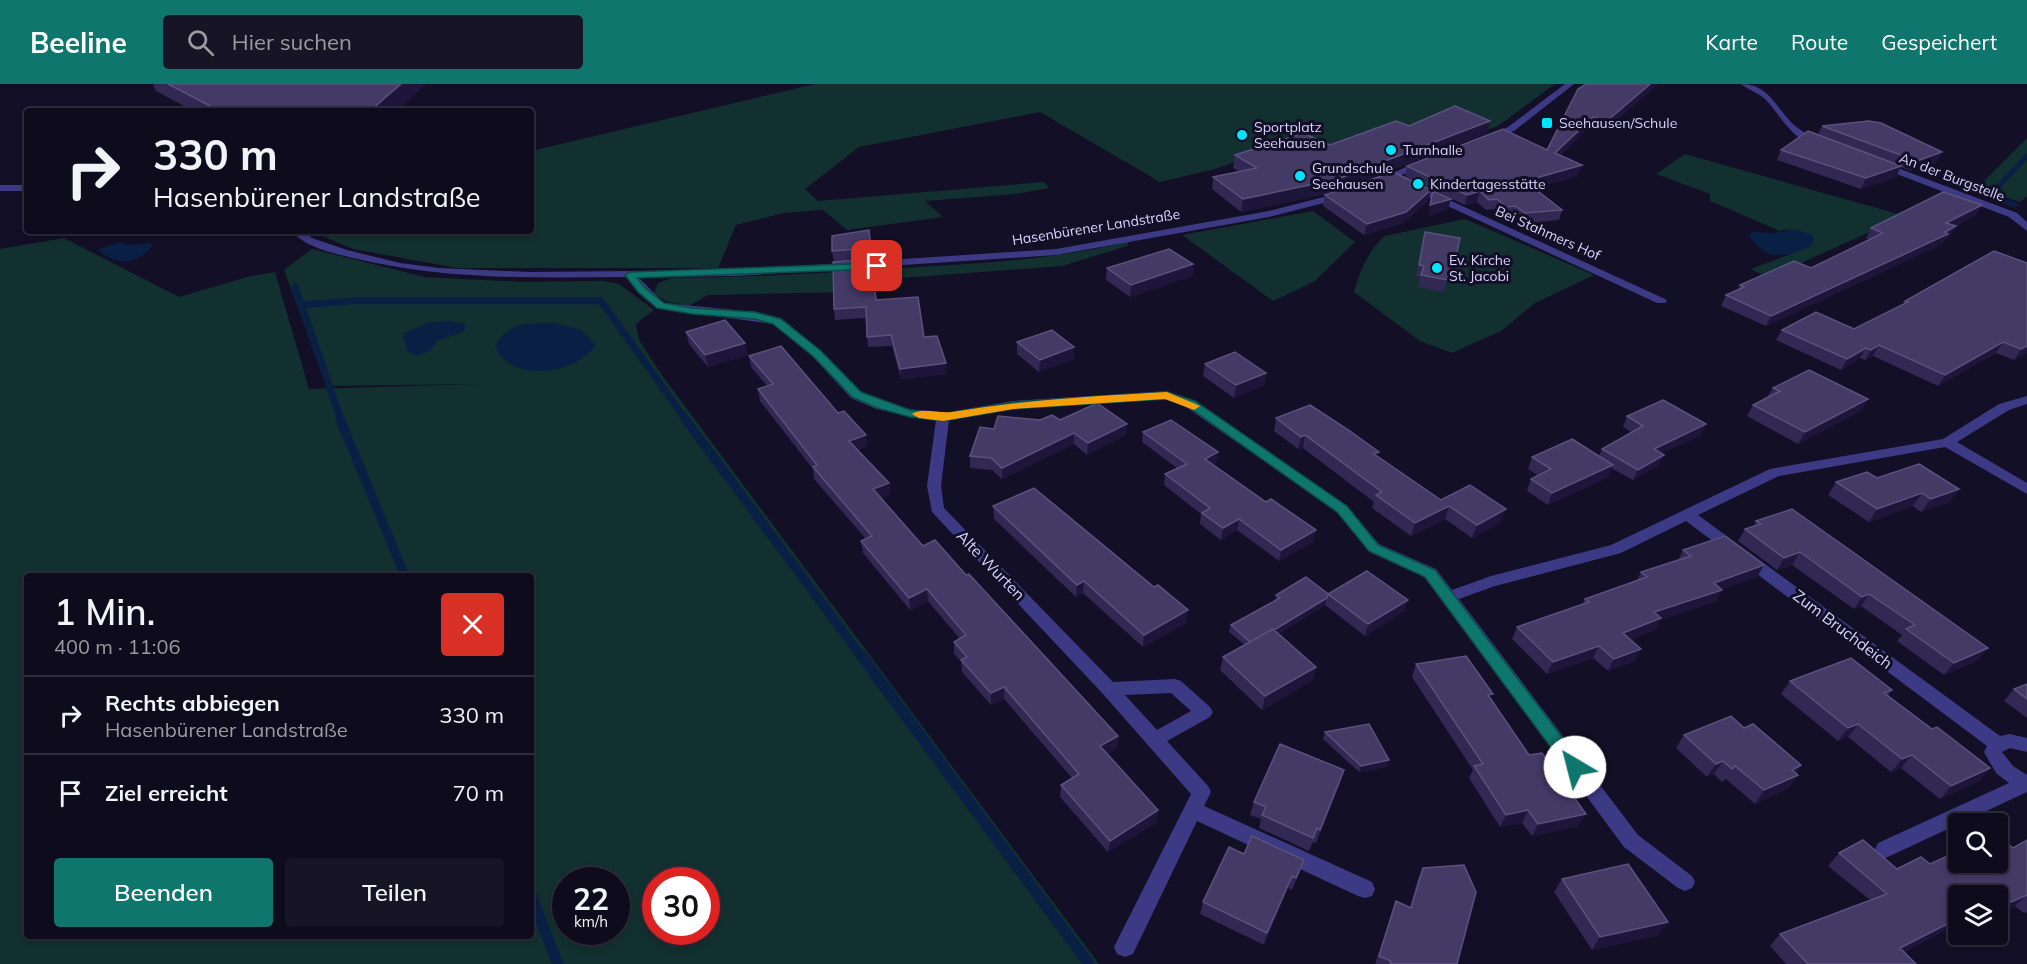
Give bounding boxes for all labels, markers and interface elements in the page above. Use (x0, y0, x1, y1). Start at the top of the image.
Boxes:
search box (163, 15, 583, 69)
text: Beeline (30, 25, 127, 60)
icon: search (184, 26, 217, 59)
text: Hier suchen (232, 28, 352, 56)
text: Karte (1705, 29, 1758, 55)
text: Route (1791, 29, 1848, 55)
text: Gespeichert (1881, 29, 1997, 55)
place label: Seehausen/Schule (1559, 114, 1677, 132)
marker: Seehausen/Schule (1540, 116, 1554, 130)
place label: Sportplatz Seehausen (1254, 118, 1325, 152)
text: 330 m (153, 128, 278, 181)
marker: Sportplatz Seehausen (1235, 128, 1249, 142)
icon: right (54, 132, 132, 210)
place label: Turnhalle (1403, 141, 1463, 159)
marker: Turnhalle (1384, 143, 1398, 157)
street label: An der Burgstelle (1897, 149, 2007, 205)
place label: Grundschule Seehausen (1312, 159, 1393, 193)
marker: Grundschule Seehausen (1293, 169, 1307, 183)
place label: Kindertagesstätte (1430, 175, 1546, 193)
marker: Kindertagesstätte (1411, 177, 1425, 191)
text: Hasenbürener Landstraße (153, 180, 481, 214)
street label: Bei Stahmers Hof (1493, 202, 1604, 264)
street label: Hasenbürener Landstraße (1011, 205, 1181, 249)
pin (851, 240, 902, 291)
icon: arrive (860, 249, 893, 282)
place label: Ev. Kirche St. Jacobi (1449, 251, 1511, 285)
marker: Ev. Kirche St. Jacobi (1430, 261, 1444, 275)
street label: Alte Wurten (953, 526, 1029, 604)
street label: Zum Bruchdeich (1789, 585, 1897, 673)
text: 1 Min. (54, 589, 155, 634)
button: close (441, 593, 504, 656)
text: 400 m · 11:06 (54, 634, 180, 659)
text: Rechts abbiegen (105, 689, 280, 717)
icon: right (54, 699, 87, 732)
text: 330 m (439, 701, 504, 729)
text: Hasenbürener Landstraße (105, 717, 348, 742)
position arrow (1543, 735, 1607, 799)
icon: arrive (54, 777, 87, 810)
text: Ziel erreicht (105, 779, 228, 807)
text: 70 m (453, 779, 504, 807)
map controls (1948, 813, 2008, 945)
button: search (1948, 813, 2008, 873)
button: Beenden (54, 858, 273, 927)
button: Teilen (285, 858, 504, 927)
speed limit sign: 30 (642, 867, 720, 945)
text: 22 (573, 880, 609, 918)
button: layers (1948, 885, 2008, 945)
text: km/h (574, 912, 608, 931)

